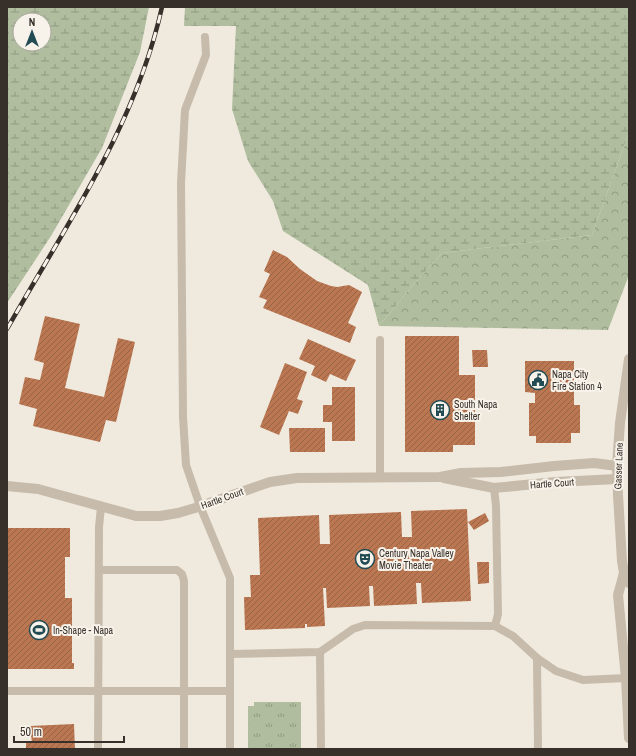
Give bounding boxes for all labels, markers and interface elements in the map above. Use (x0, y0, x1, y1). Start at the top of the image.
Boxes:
north arrow (12, 12, 52, 52)
text: N (29, 15, 35, 29)
place label: Napa City Fire Station 4 (552, 368, 602, 393)
public building icon: Napa City Fire Station 4 (527, 369, 549, 391)
place label: South Napa Shelter (454, 398, 498, 423)
building icon: South Napa Shelter (429, 399, 451, 421)
street label: Gasser Lane (611, 442, 626, 490)
street label: Hartle Court (530, 475, 575, 492)
street label: Hartle Court (199, 485, 246, 512)
place label: Century Napa Valley Movie Theater (379, 547, 454, 572)
theatre icon: Century Napa Valley Movie Theater (354, 548, 376, 570)
sports icon: In-Shape - Napa (28, 619, 50, 641)
place label: In-Shape - Napa (53, 624, 114, 637)
scale bar (14, 718, 124, 744)
text: 50 m (20, 724, 42, 740)

